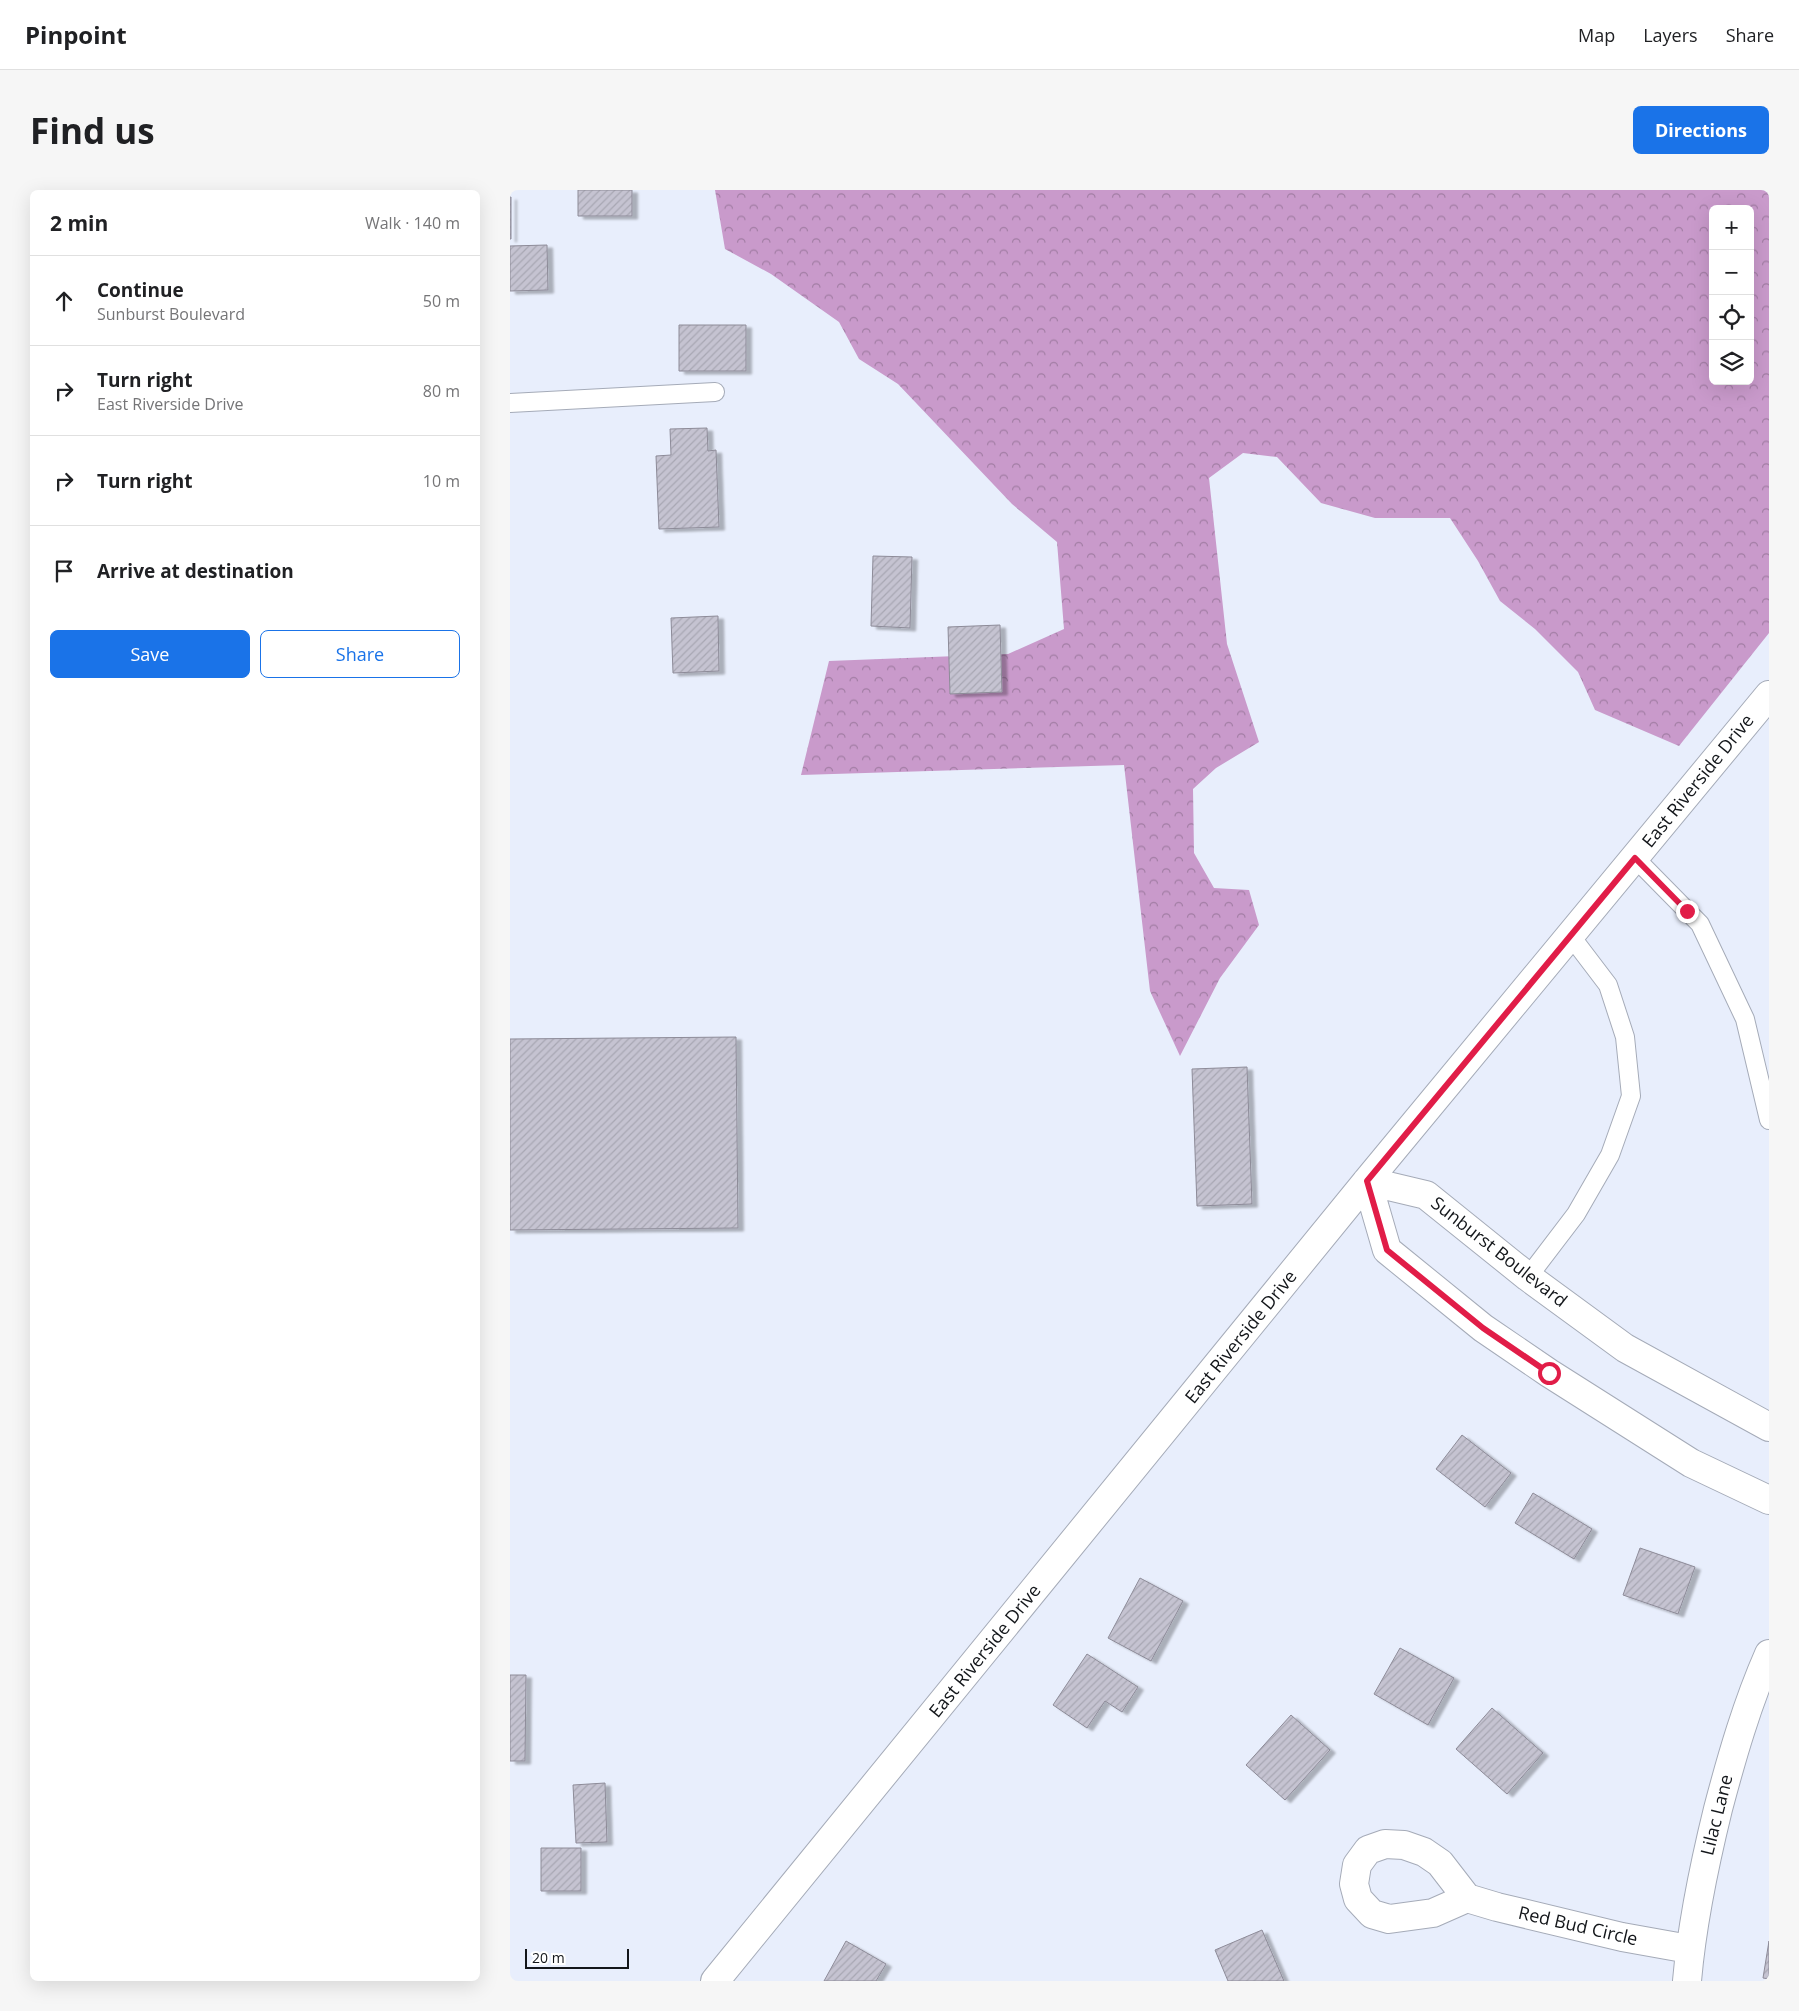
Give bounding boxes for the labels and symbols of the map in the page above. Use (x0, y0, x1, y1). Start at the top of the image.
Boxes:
street label: East Riverside Drive (1636, 709, 1758, 852)
route end (1676, 900, 1699, 923)
street label: Sunburst Boulevard (1427, 1190, 1573, 1312)
street label: East Riverside Drive (1179, 1265, 1301, 1408)
route start (1538, 1362, 1561, 1385)
street label: East Riverside Drive (923, 1579, 1045, 1722)
street label: Lilac Lane (1694, 1772, 1738, 1858)
street label: Red Bud Circle (1516, 1900, 1640, 1950)
scale bar (525, 1946, 629, 1969)

